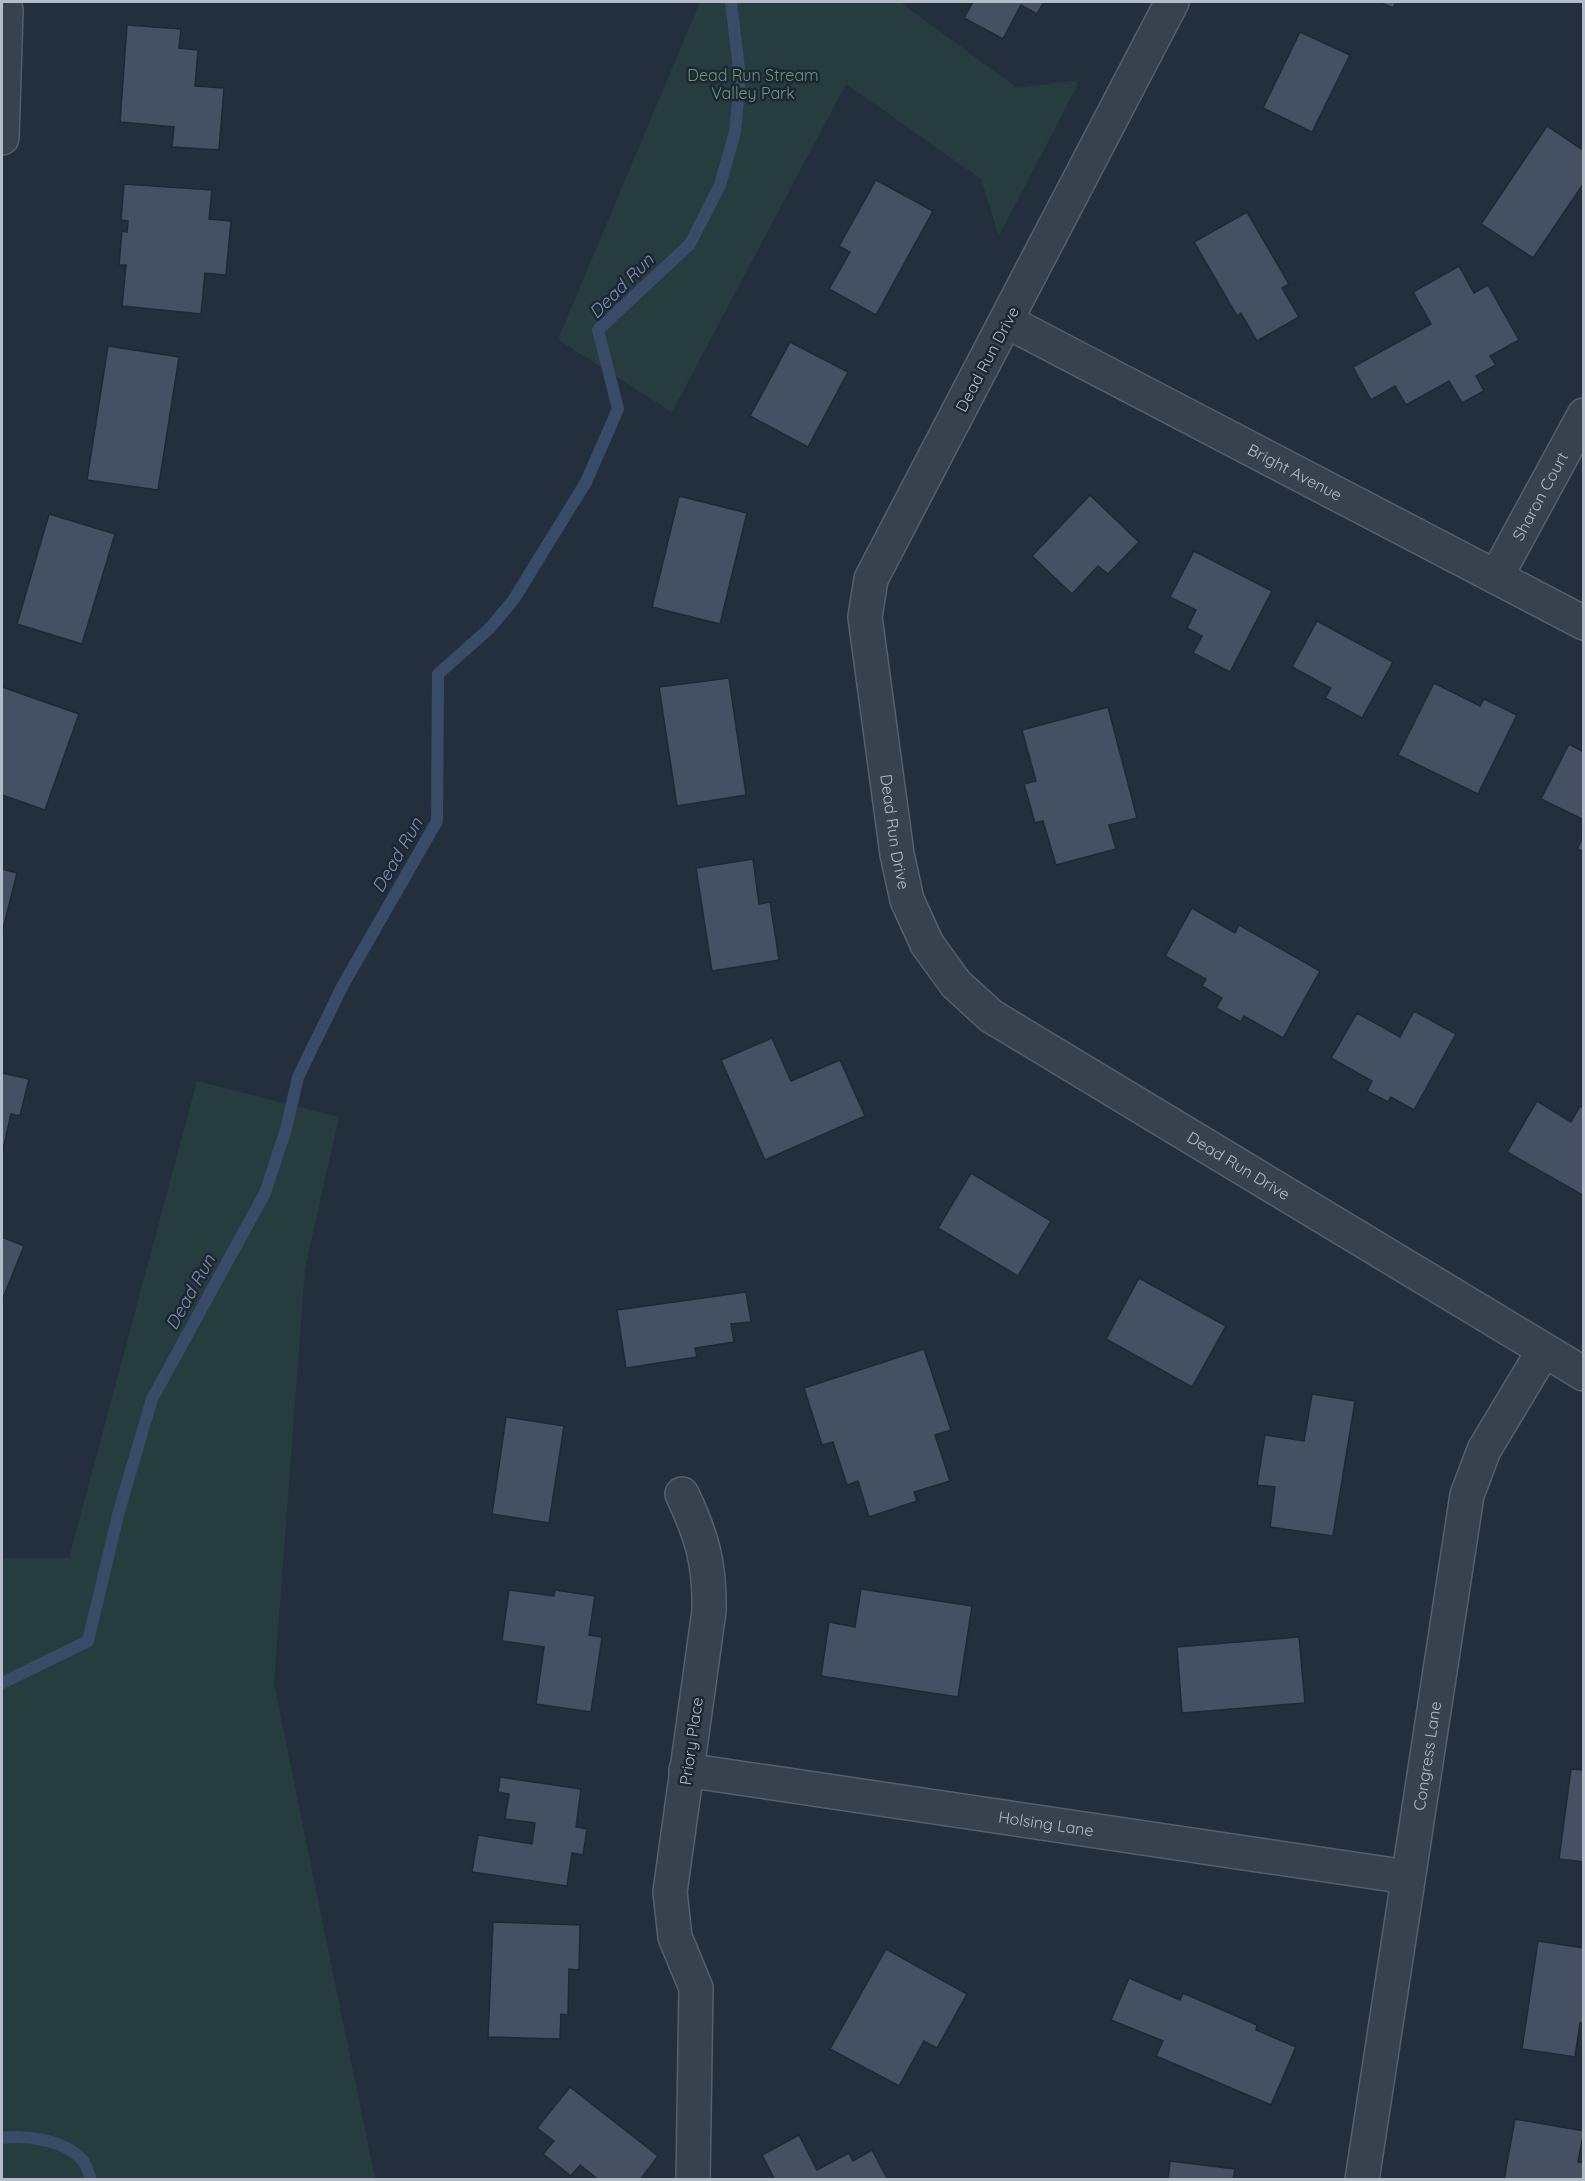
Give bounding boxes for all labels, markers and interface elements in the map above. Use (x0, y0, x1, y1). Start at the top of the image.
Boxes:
park label: Dead Run Stream Valley Park (687, 65, 819, 103)
water label: Dead Run (584, 248, 659, 323)
street label: Dead Run Drive (951, 303, 1023, 415)
street label: Bright Avenue (1244, 439, 1346, 505)
street label: Sharon Court (1508, 448, 1572, 544)
street label: Dead Run Drive (876, 773, 914, 891)
water label: Dead Run (366, 813, 428, 897)
street label: Dead Run Drive (1184, 1127, 1294, 1204)
water label: Dead Run (160, 1250, 220, 1334)
street label: Priory Place (675, 1696, 707, 1786)
street label: Congress Lane (1409, 1700, 1445, 1812)
street label: Holsing Lane (997, 1806, 1095, 1840)

